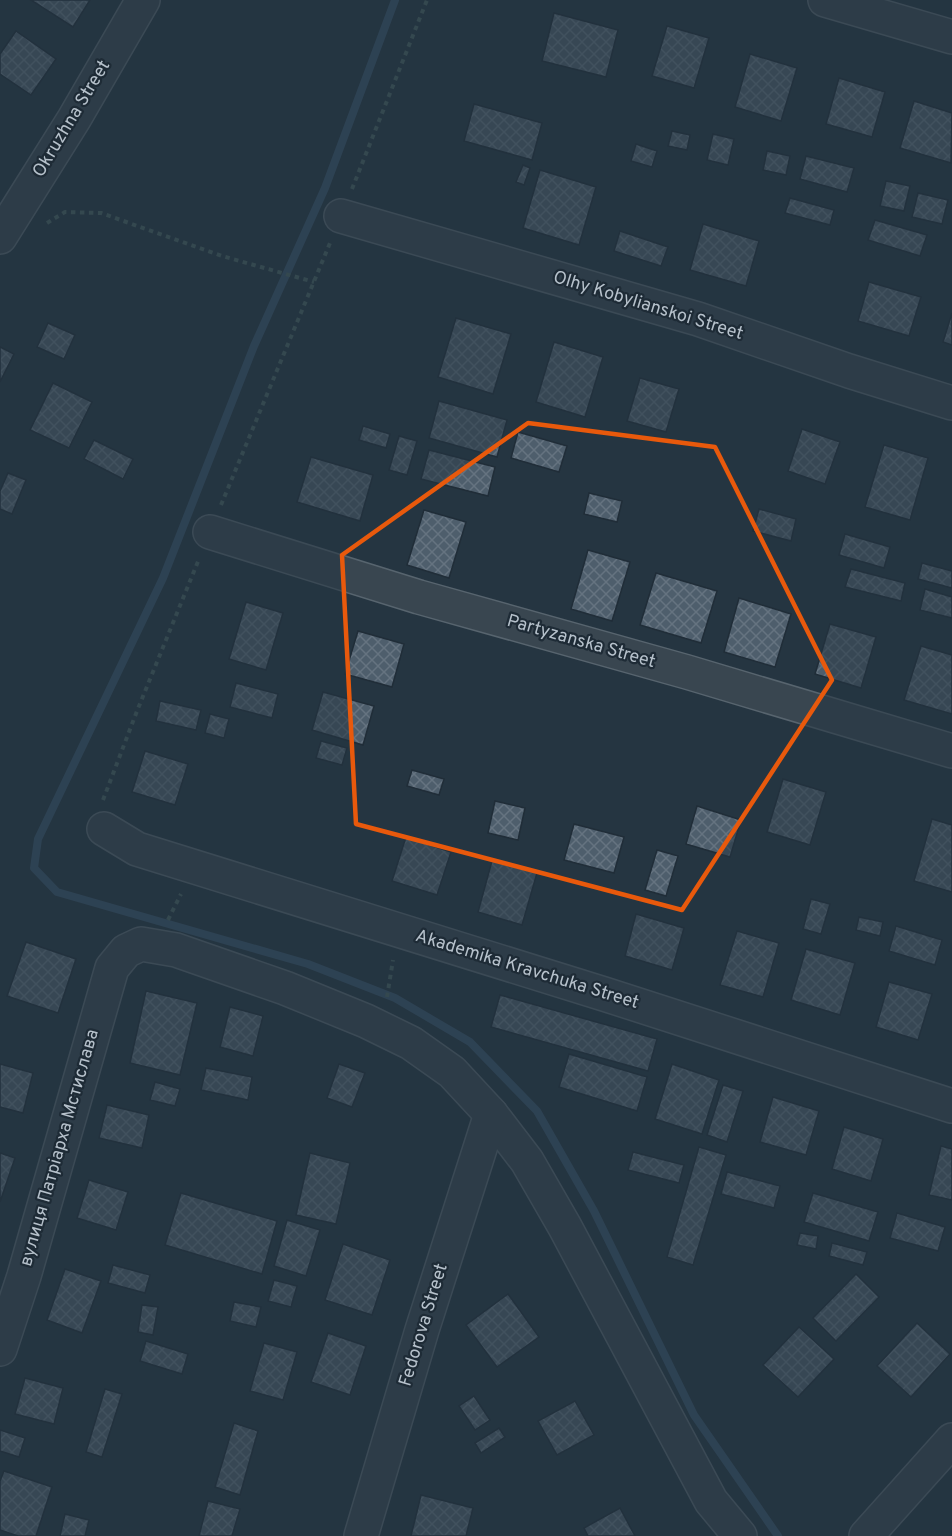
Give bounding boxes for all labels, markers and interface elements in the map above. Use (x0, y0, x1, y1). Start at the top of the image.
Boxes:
street label: Okruzhna Street (28, 56, 116, 182)
street label: Olhy Kobylianskoi Street (550, 266, 746, 346)
street label: Partyzanska Street (504, 610, 658, 674)
street label: Akademika Kravchuka Street (413, 925, 641, 1015)
street label: вулиця Патріарха Мстислава (15, 1027, 105, 1269)
street label: Fedorova Street (394, 1261, 454, 1389)

